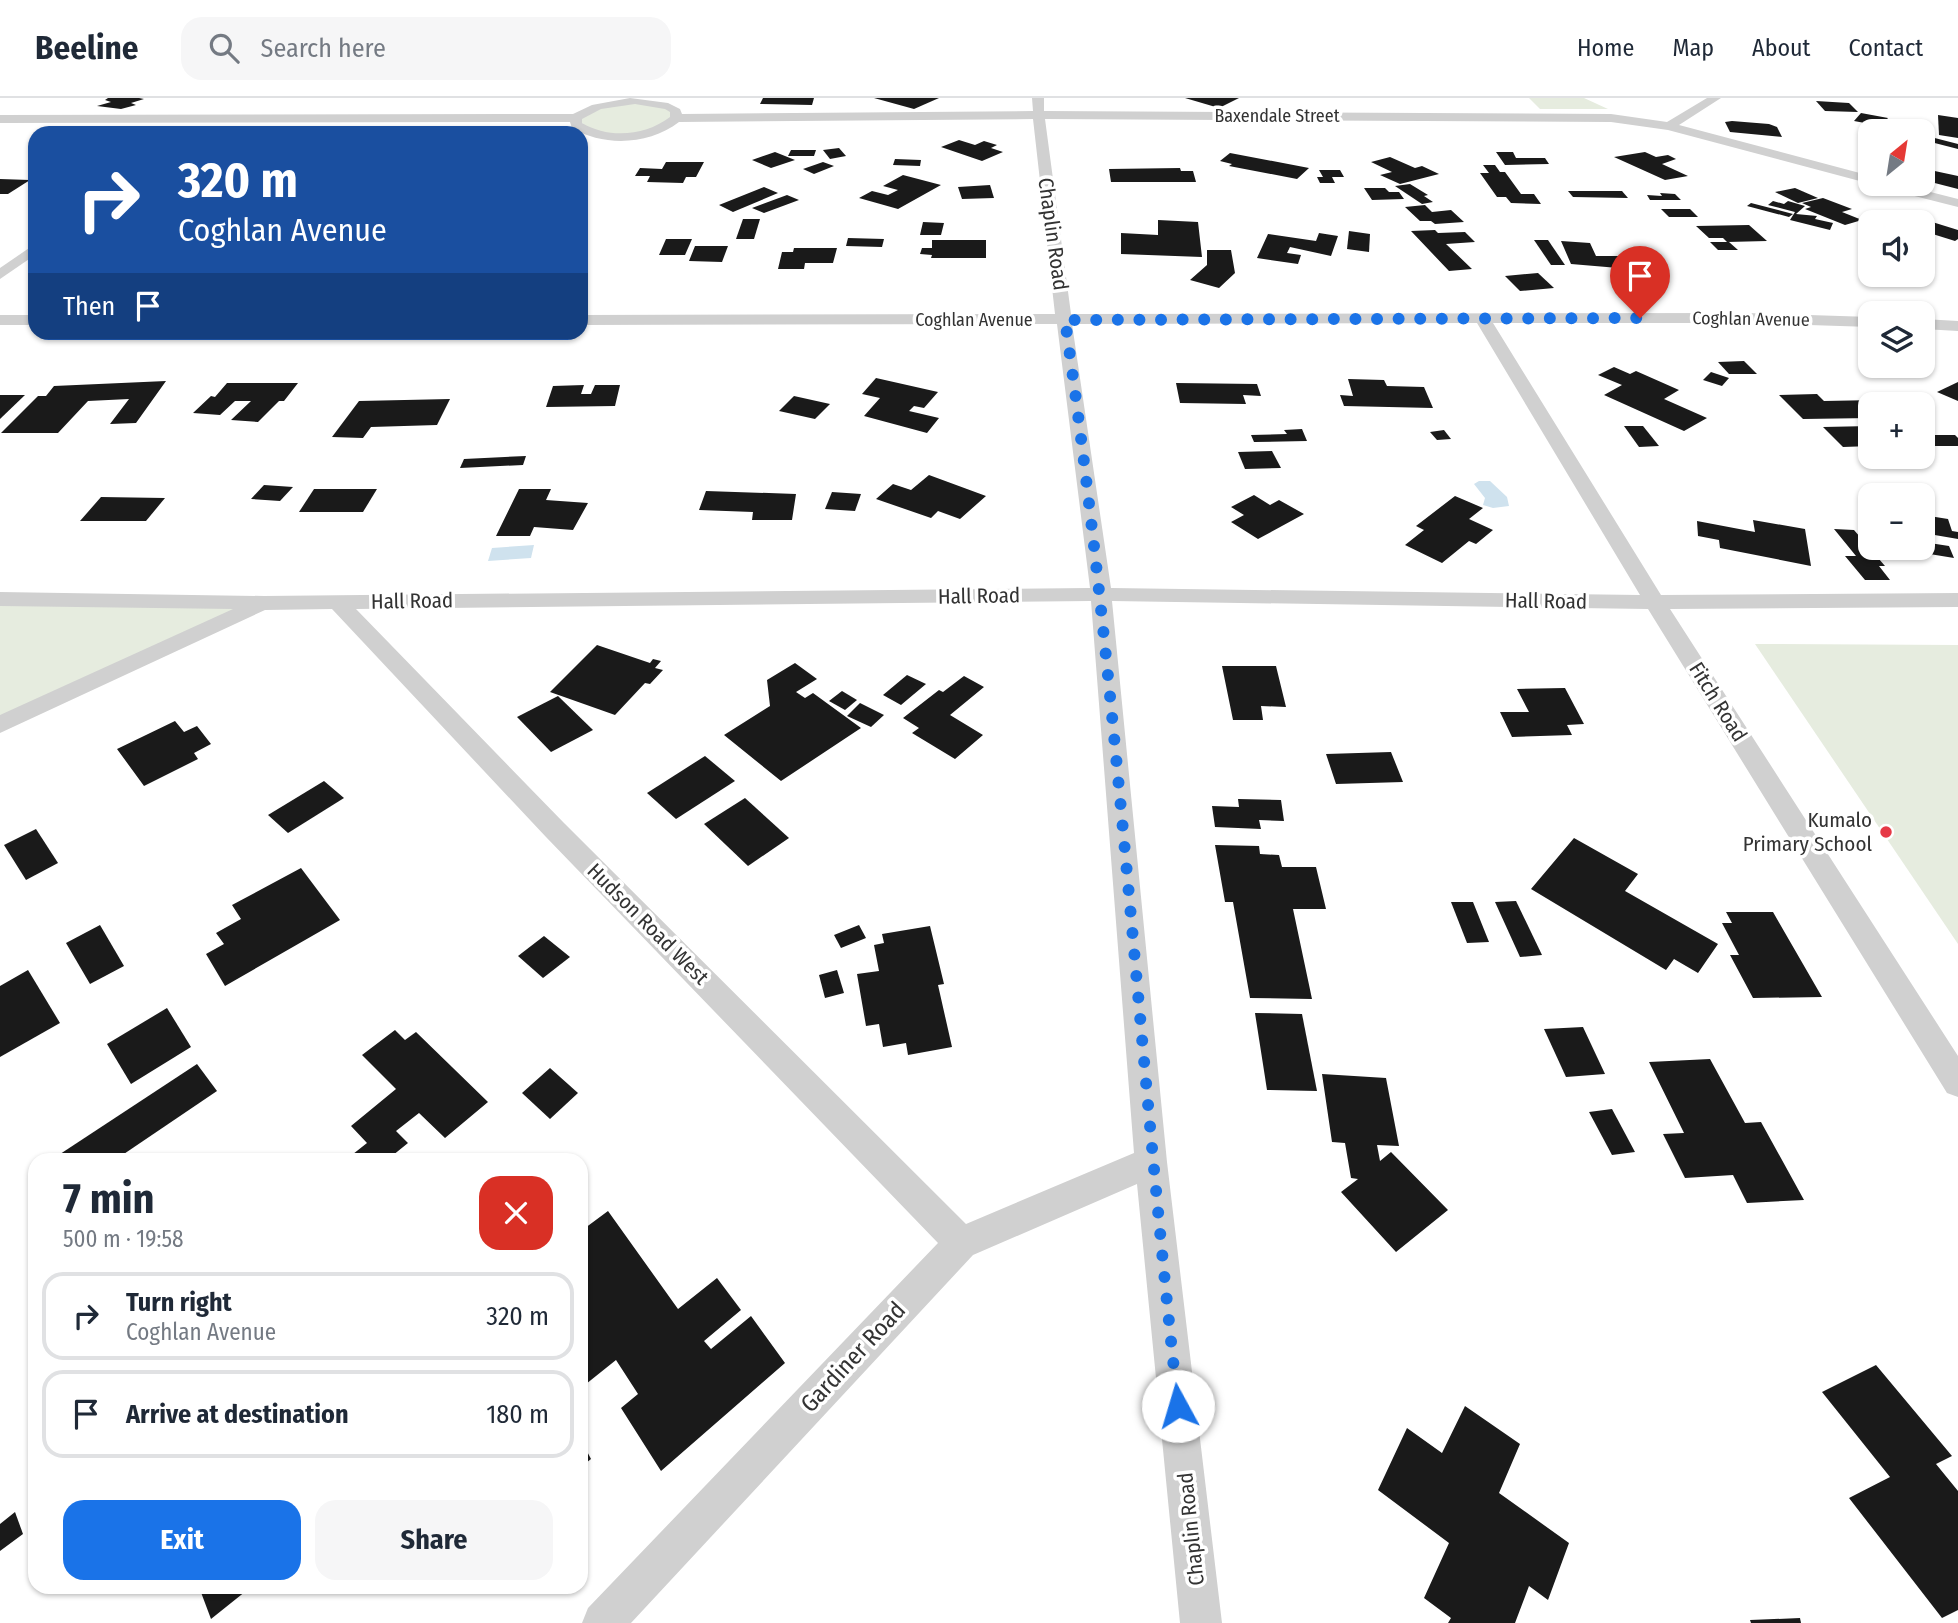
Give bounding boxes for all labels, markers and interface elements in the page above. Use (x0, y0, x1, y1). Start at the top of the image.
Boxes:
search box (181, 17, 671, 80)
text: Beeline (35, 28, 139, 68)
icon: search (205, 29, 243, 67)
text: Search here (261, 33, 386, 64)
text: Home (1577, 34, 1634, 62)
text: Map (1672, 34, 1714, 62)
text: About (1752, 34, 1810, 62)
text: Contact (1848, 34, 1923, 62)
street label: Baxendale Street (1214, 105, 1340, 127)
north arrow (1858, 119, 1936, 196)
map controls (1858, 119, 1935, 560)
text: 320 m (178, 151, 298, 210)
icon: right (63, 154, 154, 245)
street label: Chaplin Road (1032, 176, 1074, 292)
button: sound (1858, 210, 1935, 287)
text: Coghlan Avenue (178, 211, 387, 249)
pin (1610, 246, 1670, 318)
icon: arrive (1621, 257, 1659, 295)
icon: arrive (129, 287, 167, 325)
text: Then (63, 291, 115, 322)
button: layers (1858, 301, 1935, 378)
street label: Coghlan Avenue (1692, 307, 1810, 331)
street label: Coghlan Avenue (915, 309, 1033, 331)
button: + (1858, 392, 1935, 469)
button: − (1858, 483, 1935, 560)
street label: Hall Road (938, 582, 1020, 610)
street label: Hall Road (371, 587, 453, 615)
street label: Hall Road (1505, 587, 1587, 615)
street label: Fitch Road (1683, 657, 1753, 747)
place label: Kumalo Primary School (1743, 807, 1872, 857)
marker: Kumalo Primary School (1878, 824, 1894, 840)
street label: Hudson Road West (582, 858, 714, 990)
text: 7 min (63, 1174, 155, 1224)
button: close (479, 1176, 553, 1250)
text: 500 m · 19:58 (63, 1225, 183, 1253)
text: Turn right (126, 1287, 232, 1318)
street label: Gardiner Road (795, 1296, 911, 1418)
icon: right (67, 1297, 105, 1335)
text: 320 m (486, 1301, 549, 1332)
text: Coghlan Avenue (126, 1318, 276, 1346)
position arrow (1141, 1369, 1215, 1443)
icon: arrive (67, 1395, 105, 1433)
text: Arrive at destination (126, 1399, 349, 1430)
text: 180 m (486, 1399, 549, 1430)
street label: Chaplin Road (1172, 1471, 1210, 1587)
button: Exit (63, 1500, 301, 1580)
button: Share (315, 1500, 553, 1580)

